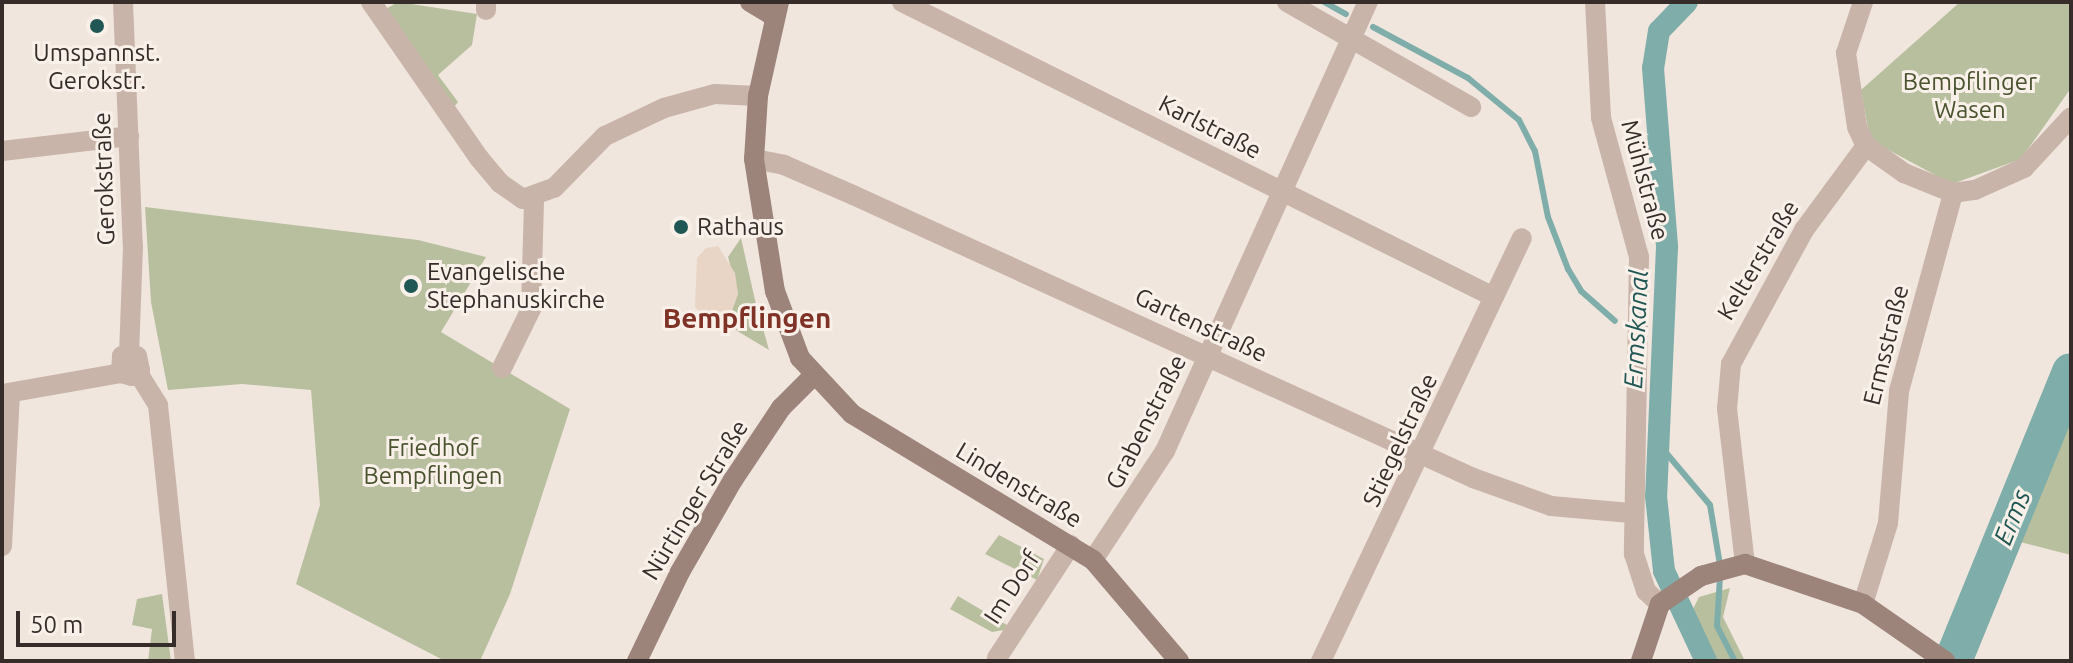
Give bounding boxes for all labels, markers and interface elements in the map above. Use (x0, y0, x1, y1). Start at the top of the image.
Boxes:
marker: Umspannst. Gerokstr. (88, 17, 106, 35)
place label: Umspannst. Gerokstr. (33, 39, 161, 95)
park label: Bempflinger Wasen (1903, 68, 2037, 124)
street label: Karlstraße (1154, 89, 1266, 165)
street label: Gerokstraße (87, 112, 121, 246)
street label: Mühlstraße (1615, 117, 1675, 243)
street label: Kelterstraße (1711, 195, 1805, 325)
place label: Rathaus (697, 213, 784, 241)
marker: Rathaus (672, 218, 690, 236)
place label: Evangelische Stephanuskirche (427, 258, 605, 314)
water label: Ermskanal (1617, 269, 1655, 389)
marker: Evangelische Stephanuskirche (402, 277, 420, 295)
street label: Gartenstraße (1130, 282, 1272, 368)
street label: Ermsstraße (1857, 282, 1915, 408)
district label: Bempflingen (663, 301, 831, 335)
street label: Grabenstraße (1100, 350, 1192, 494)
street label: Stiegelstraße (1357, 369, 1443, 511)
street label: Nürtinger Straße (636, 415, 754, 585)
park label: Friedhof Bempflingen (364, 434, 502, 490)
street label: Lindenstraße (951, 436, 1087, 534)
water label: Erms (1987, 485, 2037, 549)
street label: Im Dorf (978, 545, 1046, 629)
scale bar (20, 595, 180, 645)
text: 50 m (30, 611, 83, 638)

